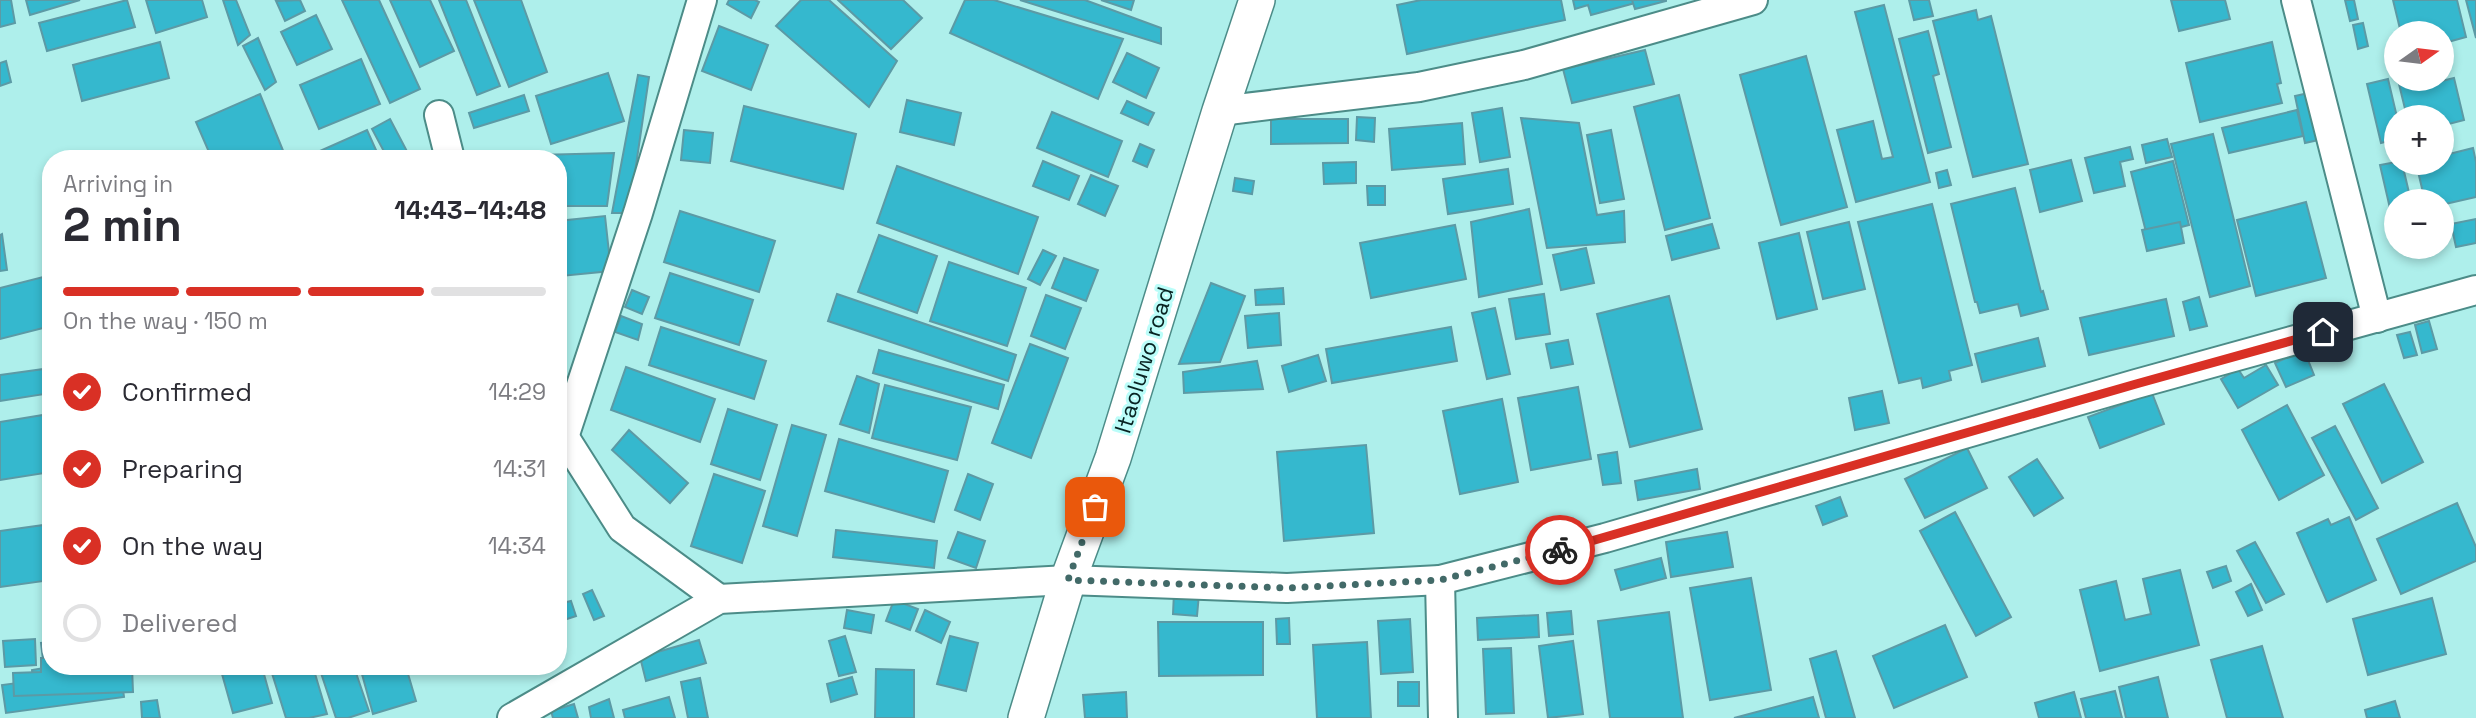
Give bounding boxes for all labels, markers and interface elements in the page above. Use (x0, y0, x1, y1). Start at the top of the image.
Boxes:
north arrow (2384, 21, 2454, 91)
map controls (2384, 21, 2454, 259)
button: + (2384, 105, 2454, 175)
text: Arriving in (63, 169, 173, 199)
button: − (2384, 189, 2454, 259)
text: 14:43–14:48 (394, 193, 546, 227)
text: 2 min (63, 196, 182, 254)
street label: Itaoluwo road (1108, 283, 1180, 437)
pin (2293, 302, 2353, 362)
text: On the way · 150 m (63, 306, 268, 336)
icon: home (2304, 313, 2342, 351)
icon: check (63, 373, 101, 411)
text: Confirmed (122, 375, 252, 409)
text: 14:29 (488, 377, 546, 407)
icon: check (63, 450, 101, 488)
text: Preparing (122, 452, 243, 486)
text: 14:31 (493, 454, 546, 484)
pin (1065, 477, 1125, 537)
icon: bag (1076, 488, 1114, 526)
courier (1525, 515, 1595, 585)
icon: check (63, 527, 101, 565)
text: On the way (122, 529, 263, 563)
text: 14:34 (488, 531, 546, 561)
icon: bike (1541, 531, 1579, 569)
text: Delivered (122, 606, 238, 640)

